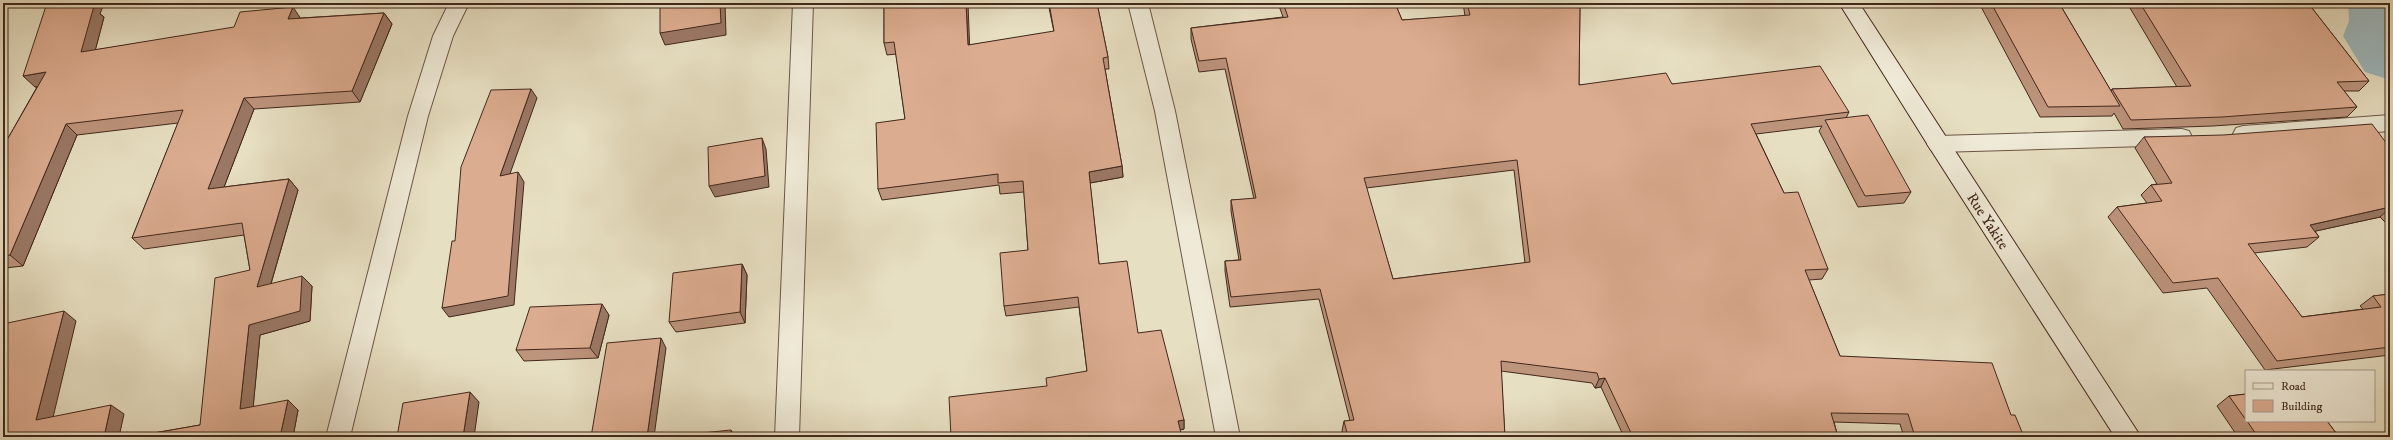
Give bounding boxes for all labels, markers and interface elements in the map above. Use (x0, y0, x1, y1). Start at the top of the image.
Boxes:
street label: Rue Yakite (1962, 189, 2013, 253)
legend (2245, 370, 2375, 422)
text: Road (2281, 379, 2306, 394)
text: Building (2281, 399, 2322, 414)

